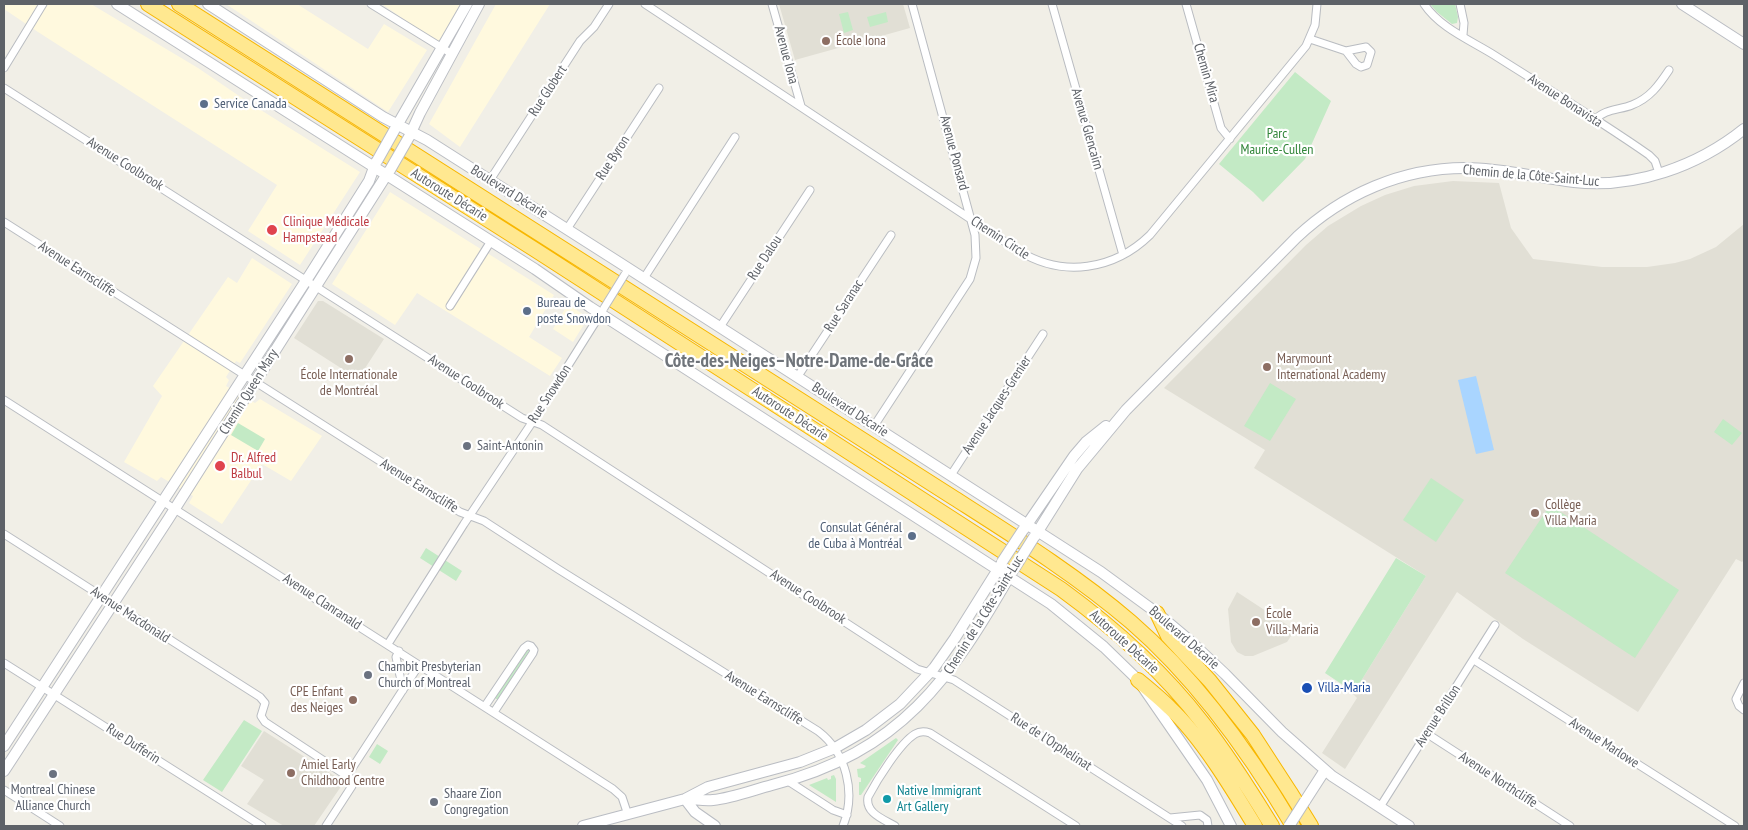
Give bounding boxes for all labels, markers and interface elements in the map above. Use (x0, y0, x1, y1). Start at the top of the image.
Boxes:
street label: Avenue Iona (770, 24, 802, 86)
place label: École Iona (836, 33, 886, 49)
marker: École Iona (820, 35, 832, 47)
street label: Chemin Mira (1190, 41, 1222, 105)
street label: Rue Globert (525, 62, 571, 120)
street label: Avenue Bonavista (1525, 71, 1605, 131)
street label: Avenue Glencairn (1067, 86, 1107, 172)
place label: Service Canada (214, 96, 287, 112)
marker: Service Canada (198, 98, 210, 110)
street label: Avenue Ponsard (936, 114, 972, 192)
park label: Parc Maurice-Cullen (1241, 126, 1313, 158)
street label: Rue Byron (592, 133, 634, 183)
street label: Avenue Coolbrook (84, 134, 166, 194)
street label: Boulevard Décarie (467, 162, 551, 222)
street label: Chemin de la Côte-Saint-Luc (1462, 162, 1600, 190)
street label: Autoroute Décarie (408, 165, 490, 225)
street label: Chemin Circle (967, 213, 1033, 263)
place label: Clinique Médicale Hampstead (283, 214, 369, 246)
marker: Clinique Médicale Hampstead (265, 223, 279, 237)
street label: Rue Dalou (744, 233, 786, 283)
street label: Avenue Earnscliffe (35, 238, 119, 300)
street label: Rue Saranac (821, 277, 867, 335)
place label: Bureau de poste Snowdon (537, 295, 611, 328)
marker: Bureau de poste Snowdon (521, 305, 533, 317)
street label: Chemin Queen Mary (216, 346, 282, 438)
street label: Avenue Coolbrook (425, 351, 507, 413)
district label: Côte-des-Neiges–Notre-Dame-de-Grâce (665, 351, 933, 373)
place label: Marymount International Academy (1277, 351, 1386, 384)
marker: École Internationale de Montréal (343, 353, 355, 365)
street label: Avenue Jacques-Grenier (959, 353, 1035, 457)
marker: Marymount International Academy (1261, 361, 1273, 373)
street label: Rue Snowdon (525, 362, 575, 426)
place label: École Internationale de Montréal (300, 367, 398, 400)
street label: Boulevard Décarie (809, 379, 891, 441)
street label: Autoroute Décarie (749, 383, 831, 445)
place label: Saint-Antonin (477, 438, 543, 454)
marker: Saint-Antonin (461, 440, 473, 452)
place label: Dr. Alfred Balbul (231, 450, 276, 482)
street label: Avenue Earnscliffe (377, 455, 461, 517)
marker: Dr. Alfred Balbul (213, 459, 227, 473)
place label: Collège Villa Maria (1545, 497, 1597, 530)
marker: Collège Villa Maria (1529, 507, 1541, 519)
place label: Consulat Général de Cuba à Montréal (808, 520, 902, 552)
marker: Consulat Général de Cuba à Montréal (906, 530, 918, 542)
street label: Chemin de la Côte-Saint-Luc (941, 552, 1027, 678)
street label: Avenue Coolbrook (767, 566, 849, 628)
street label: Avenue Clanranald (280, 570, 364, 634)
street label: Avenue Macdonald (87, 583, 173, 647)
street label: Boulevard Décarie (1145, 603, 1223, 673)
place label: École Villa-Maria (1266, 606, 1319, 638)
street label: Autoroute Décarie (1086, 607, 1162, 677)
marker: École Villa-Maria (1250, 616, 1262, 628)
place label: Chambit Presbyterian Church of Montreal (378, 659, 481, 692)
street label: Avenue Earnscliffe (722, 667, 806, 729)
marker: Chambit Presbyterian Church of Montreal (362, 669, 374, 681)
place label: Villa-Maria (1318, 680, 1371, 696)
marker: Villa-Maria (1300, 681, 1314, 695)
street label: Avenue Brillon (1412, 682, 1464, 750)
place label: CPE Enfant des Neiges (290, 684, 343, 716)
marker: CPE Enfant des Neiges (347, 694, 359, 706)
street label: Rue de l'Orphelinat (1007, 710, 1095, 774)
street label: Avenue Marlowe (1566, 714, 1642, 772)
street label: Rue Dufferin (103, 720, 163, 768)
street label: Avenue Northcliffe (1456, 748, 1540, 812)
place label: Amiel Early Childhood Centre (301, 757, 385, 790)
marker: Amiel Early Childhood Centre (285, 767, 297, 779)
marker: Montreal Chinese Alliance Church (47, 768, 59, 780)
place label: Montreal Chinese Alliance Church (11, 782, 95, 814)
place label: Native Immigrant Art Gallery (897, 783, 981, 816)
place label: Shaare Zion Congregation (444, 786, 508, 819)
marker: Native Immigrant Art Gallery (881, 793, 893, 805)
marker: Shaare Zion Congregation (428, 796, 440, 808)

